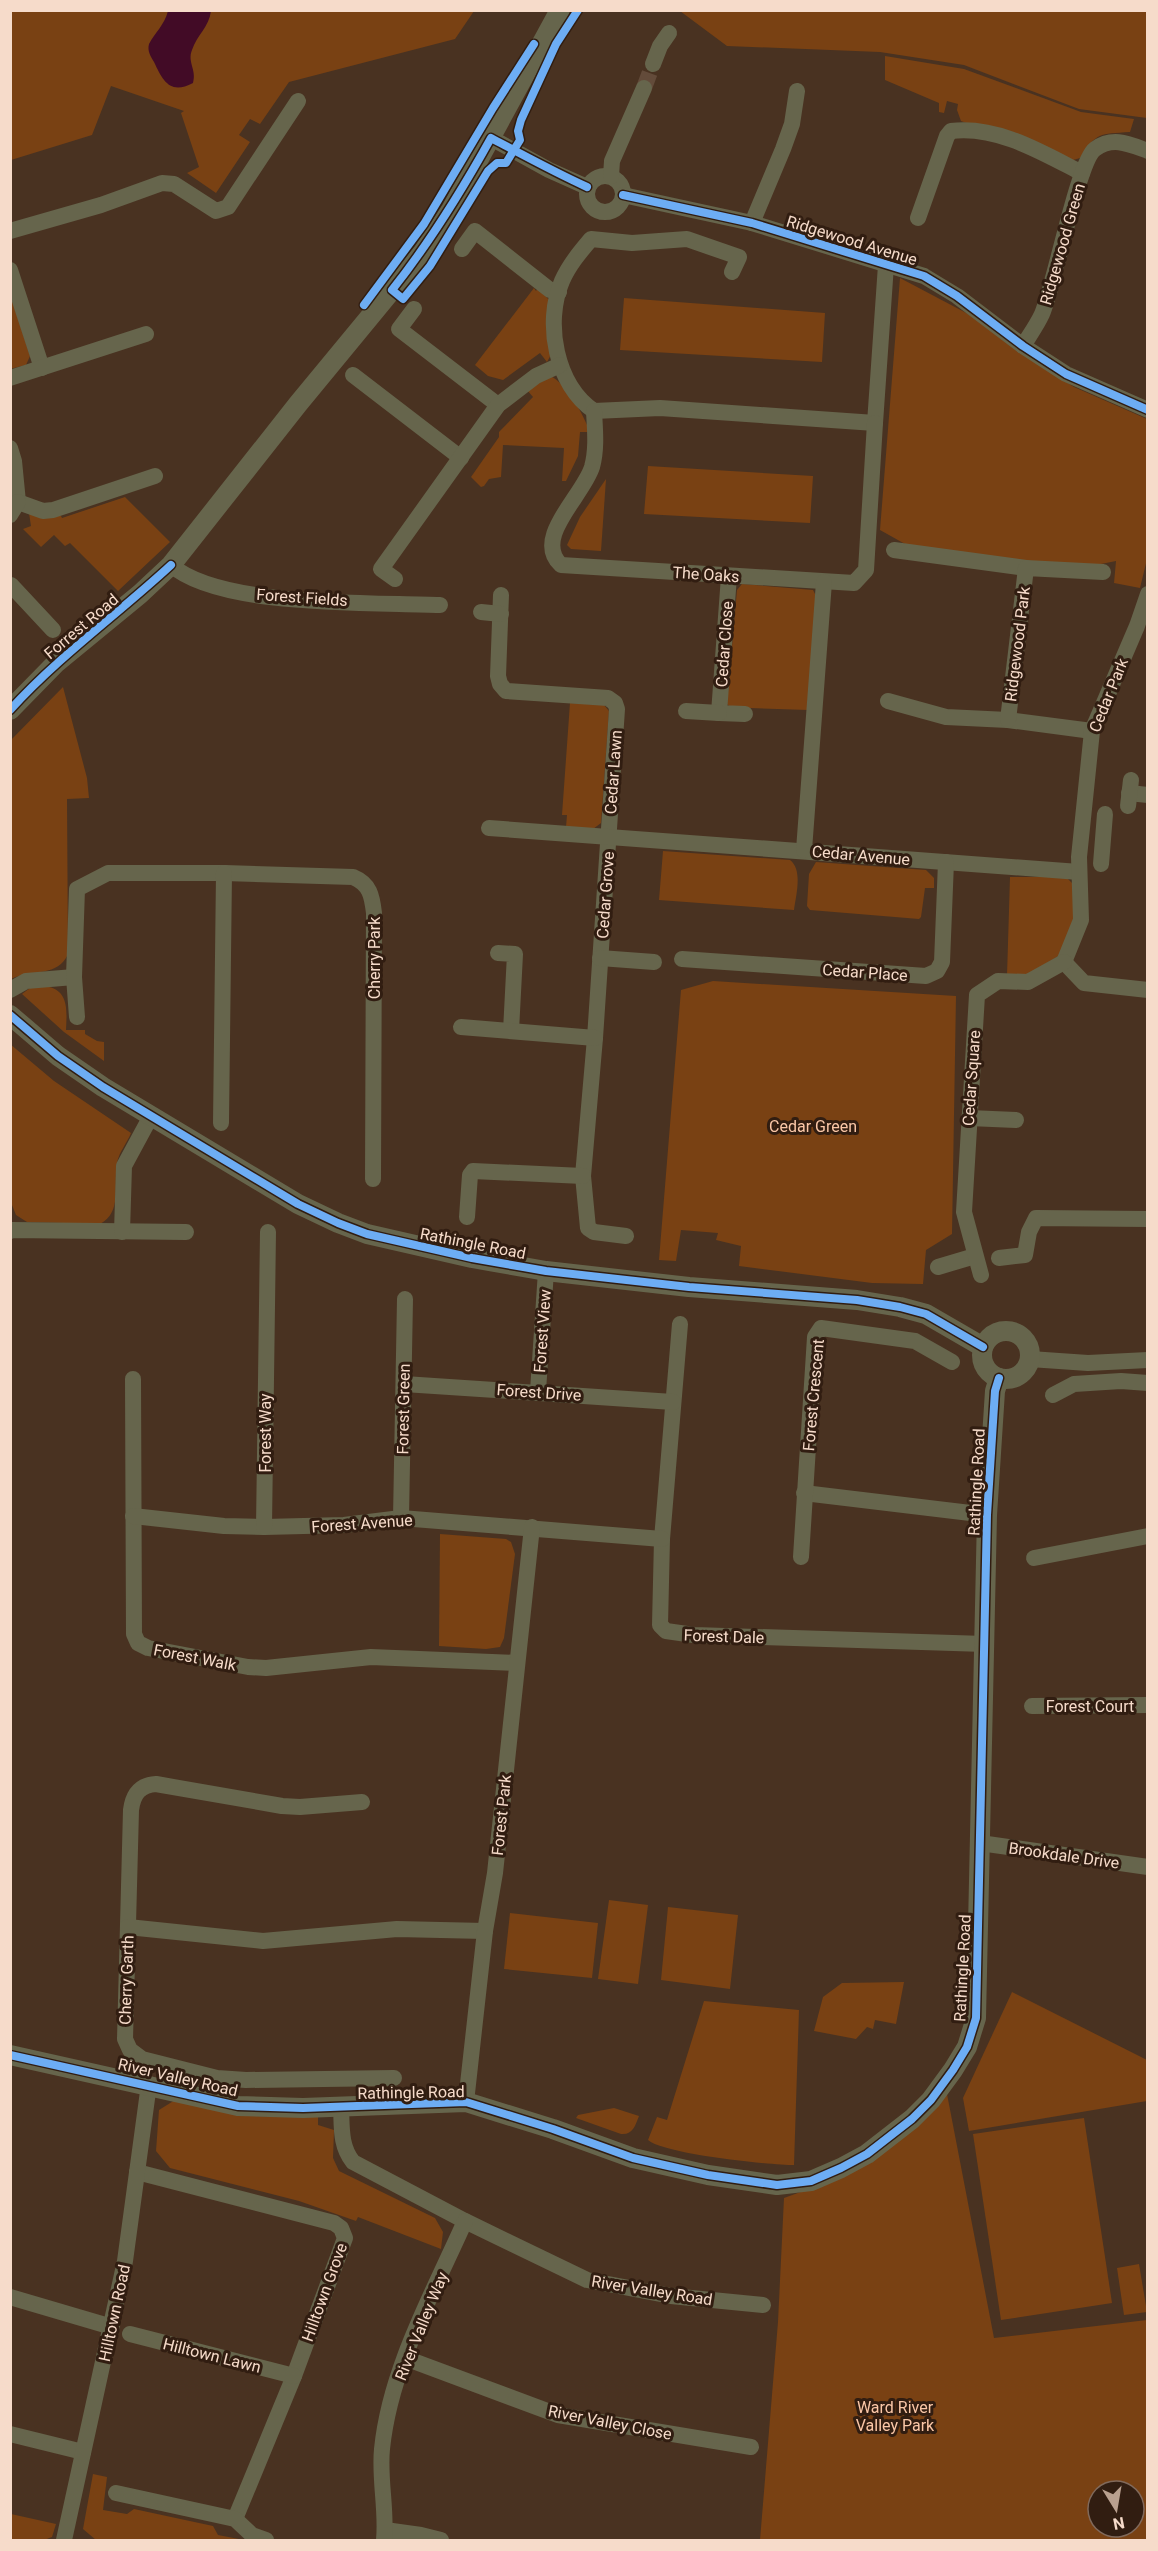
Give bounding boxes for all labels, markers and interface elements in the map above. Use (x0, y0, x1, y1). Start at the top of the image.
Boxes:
street label: Ridgewood Green (1036, 181, 1089, 307)
street label: Ridgewood Avenue (784, 212, 920, 269)
street label: The Oaks (672, 563, 740, 586)
street label: Forest Fields (256, 585, 348, 610)
street label: Ridgewood Park (1001, 585, 1034, 703)
street label: Forrest Road (40, 590, 122, 663)
street label: Cedar Close (712, 600, 737, 688)
street label: Cedar Park (1085, 655, 1132, 735)
street label: Cedar Lawn (601, 729, 626, 815)
street label: Cedar Avenue (811, 842, 911, 869)
street label: Cedar Grove (593, 851, 618, 939)
street label: Cherry Park (365, 916, 384, 999)
street label: Cedar Place (822, 960, 908, 985)
street label: Cedar Square (959, 1030, 984, 1127)
park label: Cedar Green (769, 1117, 857, 1136)
street label: Rathingle Road (418, 1224, 527, 1263)
street label: Forest View (530, 1289, 555, 1373)
street label: Forest Crescent (799, 1338, 828, 1452)
street label: Forest Green (393, 1363, 414, 1455)
street label: Forest Drive (496, 1380, 582, 1405)
street label: Forest Way (256, 1393, 275, 1473)
street label: Rathingle Road (964, 1428, 989, 1536)
street label: Forest Avenue (311, 1510, 413, 1537)
street label: Forest Dale (683, 1626, 765, 1647)
street label: Forest Walk (152, 1640, 239, 1675)
street label: Forest Court (1046, 1697, 1134, 1716)
street label: Forest Park (488, 1773, 515, 1856)
street label: Brookdale Drive (1007, 1838, 1120, 1873)
street label: Rathingle Road (950, 1914, 975, 2022)
street label: Cherry Garth (115, 1935, 138, 2025)
street label: River Valley Road (116, 2054, 240, 2100)
street label: Rathingle Road (357, 2082, 465, 2103)
street label: Hilltown Grove (298, 2240, 351, 2344)
street label: Hilltown Road (95, 2263, 134, 2363)
street label: River Valley Way (391, 2269, 452, 2383)
street label: River Valley Road (590, 2272, 714, 2309)
street label: Hilltown Lawn (161, 2334, 263, 2377)
park label: Ward River Valley Park (856, 2398, 935, 2435)
street label: River Valley Close (546, 2401, 673, 2444)
north arrow (1086, 2479, 1146, 2539)
text: N (1111, 2513, 1126, 2534)

